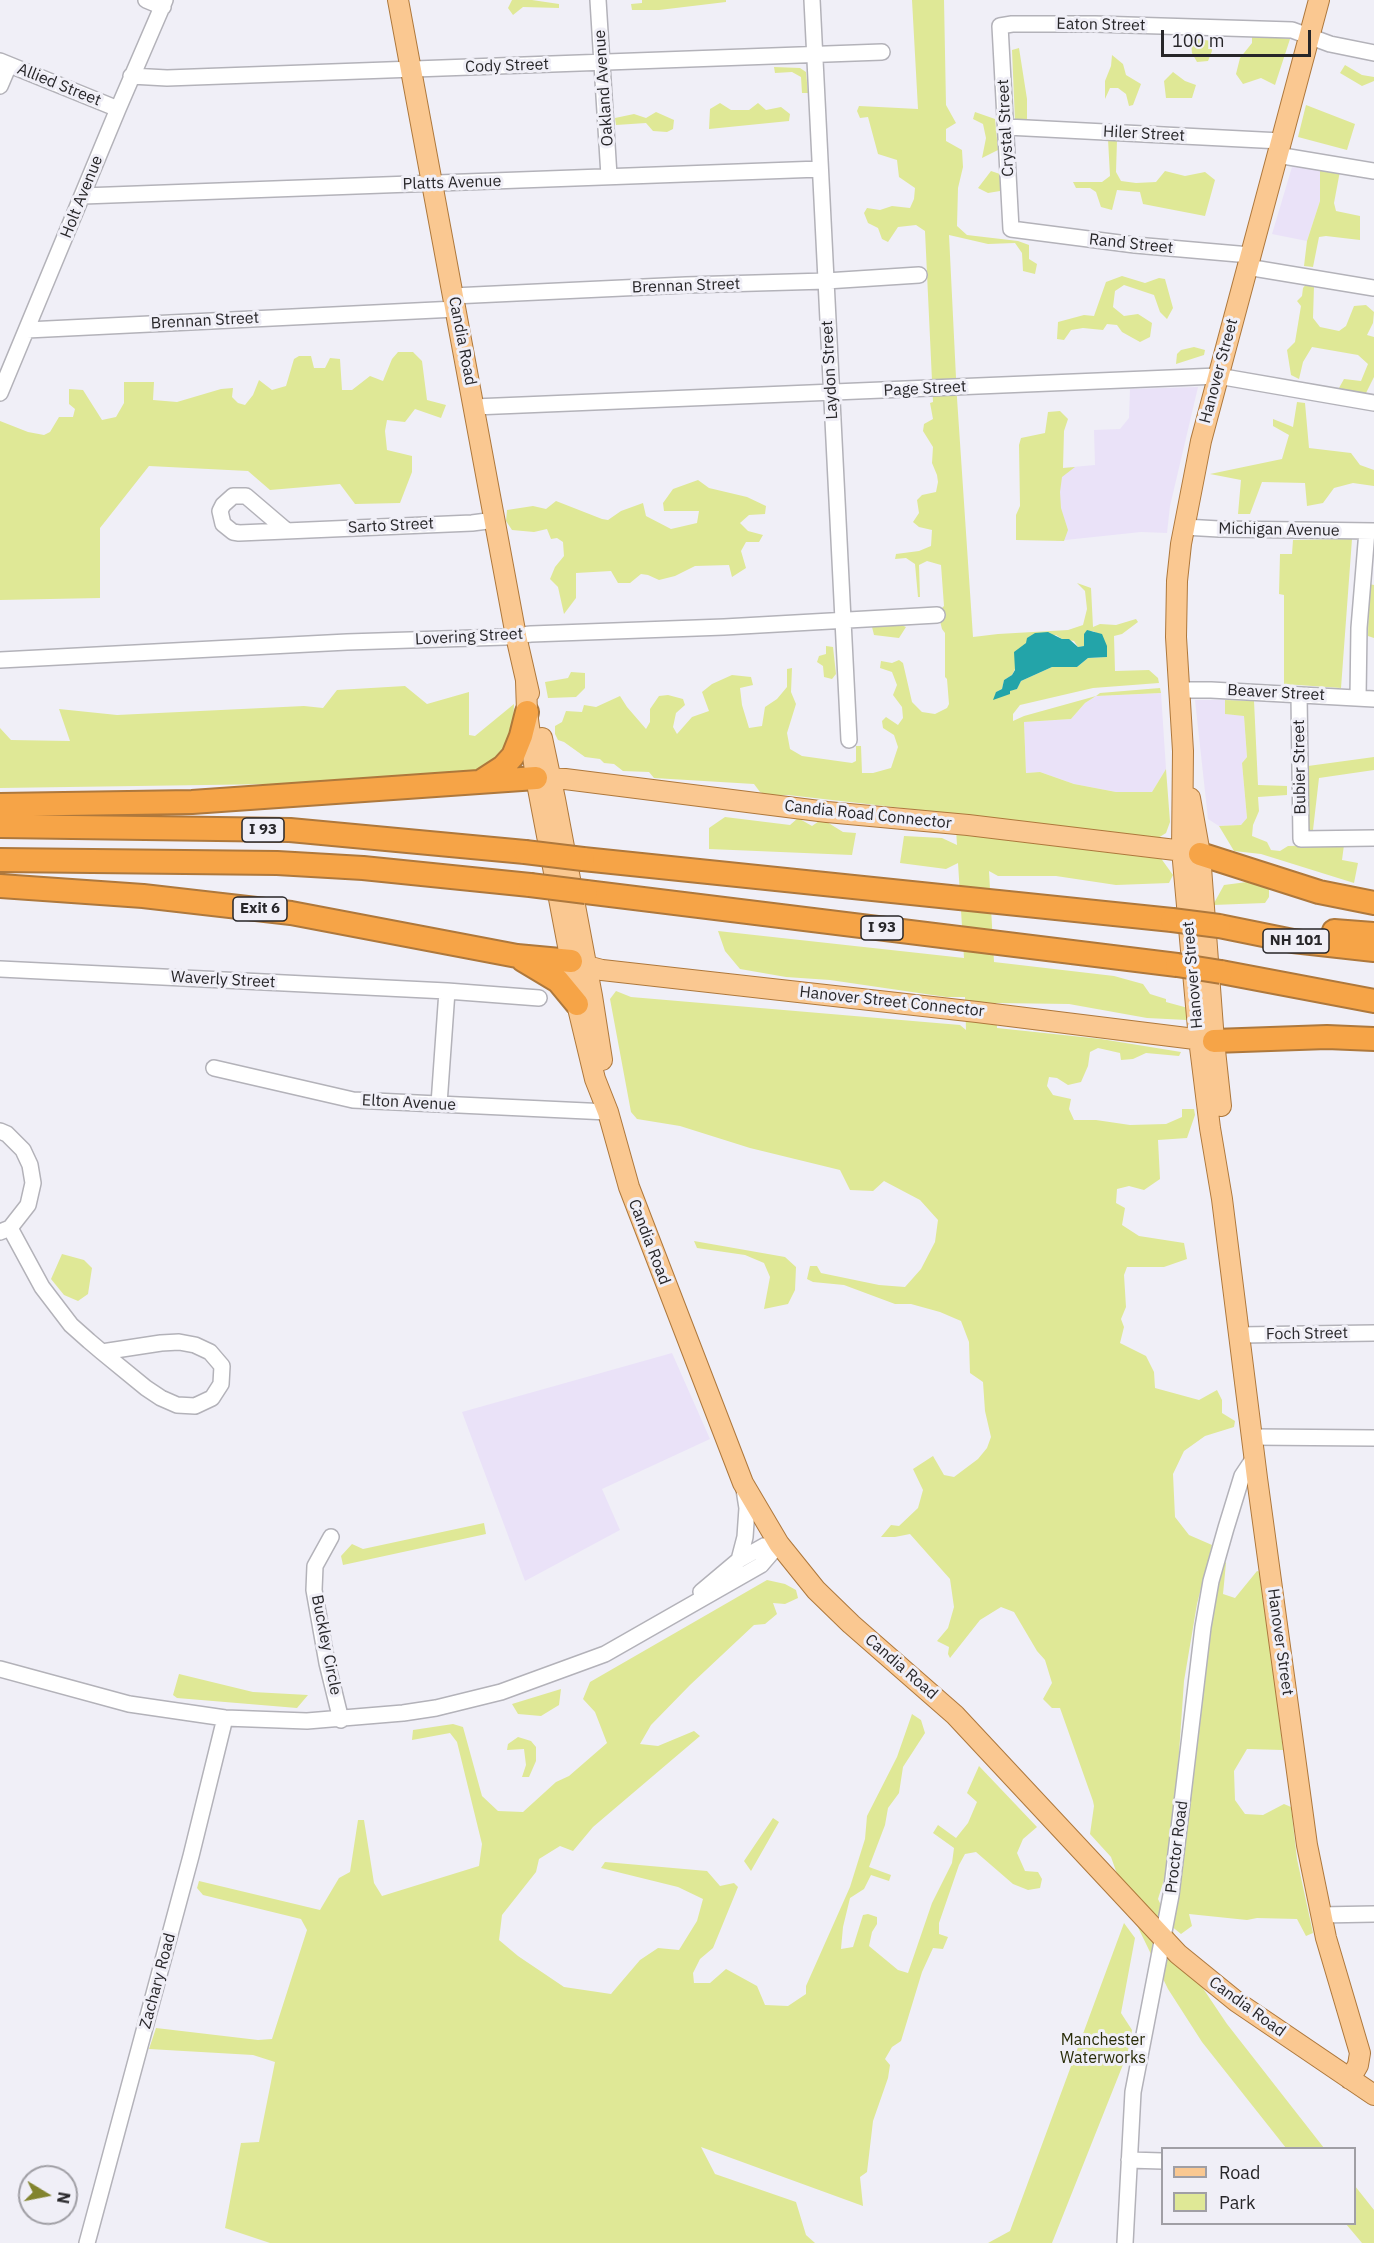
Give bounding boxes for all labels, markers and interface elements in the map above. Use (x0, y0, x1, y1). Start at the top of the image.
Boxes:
street label: Eaton Street (1056, 15, 1146, 35)
scale bar (1164, 18, 1314, 56)
street label: Oakland Avenue (590, 29, 618, 147)
text: 100 m (1172, 29, 1224, 52)
street label: Cody Street (465, 55, 549, 77)
street label: Allied Street (14, 60, 104, 110)
street label: Crystal Street (994, 79, 1018, 177)
street label: Hiler Street (1103, 122, 1185, 146)
street label: Holt Avenue (57, 153, 107, 241)
street label: Platts Avenue (402, 172, 502, 194)
street label: Rand Street (1088, 230, 1174, 258)
street label: Brennan Street (631, 275, 741, 297)
street label: Candia Road (444, 295, 480, 387)
street label: Brennan Street (150, 309, 260, 333)
street label: Hanover Street (1196, 316, 1242, 426)
street label: Laydon Street (818, 320, 842, 420)
street label: Page Street (883, 377, 967, 401)
street label: Sarto Street (348, 514, 434, 538)
street label: Michigan Avenue (1218, 519, 1340, 541)
street label: Lovering Street (414, 625, 524, 649)
street label: Beaver Street (1227, 681, 1325, 705)
street label: Bubier Street (1290, 719, 1310, 815)
street label: Candia Road Connector (783, 797, 953, 833)
road number: I 93 (242, 818, 284, 842)
road number: Exit 6 (233, 897, 287, 921)
road number: I 93 (861, 916, 903, 940)
street label: Hanover Street (1179, 920, 1207, 1030)
road number: NH 101 (1263, 929, 1329, 953)
street label: Waverly Street (170, 968, 276, 992)
street label: Hanover Street Connector (799, 983, 985, 1021)
street label: Elton Avenue (361, 1091, 457, 1115)
street label: Candia Road (624, 1197, 674, 1287)
street label: Foch Street (1266, 1324, 1348, 1344)
street label: Hanover Street (1263, 1587, 1297, 1697)
street label: Buckley Circle (307, 1593, 345, 1697)
street label: Candia Road (861, 1630, 941, 1704)
street label: Proctor Road (1162, 1800, 1192, 1894)
street label: Zachary Road (136, 1931, 180, 2031)
street label: Candia Road (1205, 1973, 1289, 2041)
park label: Manchester Waterworks (1060, 2030, 1146, 2068)
legend (1161, 2147, 1356, 2225)
text: Road (1219, 2161, 1260, 2184)
north arrow (18, 2165, 78, 2225)
text: N (53, 2190, 75, 2205)
text: Park (1219, 2191, 1255, 2214)

